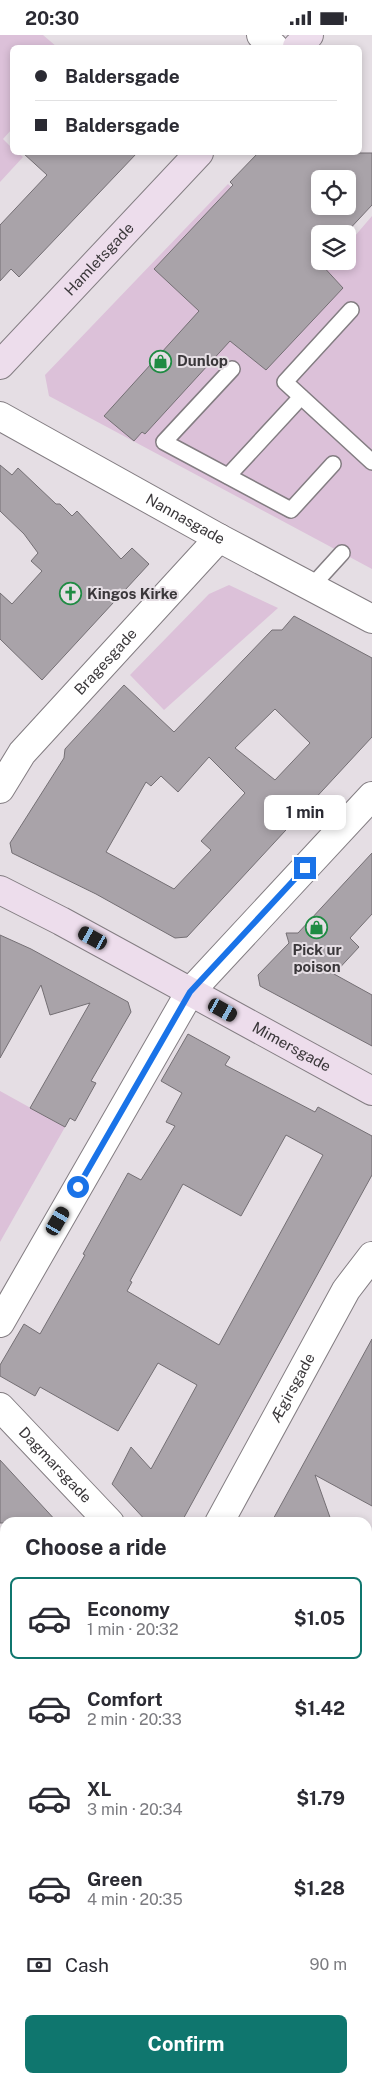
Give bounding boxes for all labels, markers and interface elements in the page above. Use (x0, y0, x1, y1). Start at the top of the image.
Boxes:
text: 20:30 (25, 7, 79, 29)
text: Baldersgade (65, 65, 180, 87)
text: Baldersgade (65, 114, 180, 136)
map controls (311, 170, 356, 270)
button: locate (311, 170, 356, 215)
street label: Hamletsgade (61, 219, 137, 299)
button: layers (311, 225, 356, 270)
shop icon: Dunlop (149, 349, 173, 373)
place label: Dunlop (177, 352, 228, 369)
street label: Nannasgade (143, 490, 228, 547)
church icon: Kingos Kirke (59, 582, 83, 606)
place label: Kingos Kirke (87, 585, 178, 602)
street label: Bragesgade (71, 625, 140, 698)
callout: 1 min (264, 795, 346, 831)
text: 1 min (286, 803, 324, 822)
route end (294, 857, 316, 879)
shop icon: Pick ur poison (305, 915, 329, 939)
car (76, 924, 109, 952)
place label: Pick ur poison (292, 941, 342, 975)
car (206, 996, 239, 1024)
street label: Mimersgade (249, 1018, 334, 1075)
route start (67, 1176, 89, 1198)
car (44, 1204, 71, 1238)
street label: Ægirsgade (267, 1350, 318, 1425)
street label: Dagmarsgade (16, 1423, 95, 1506)
text: Choose a ride (25, 1534, 167, 1560)
icon: car (27, 1596, 72, 1641)
text: Economy (87, 1598, 170, 1620)
text: $1.05 (294, 1607, 345, 1629)
text: 1 min · 20:32 (87, 1620, 178, 1639)
icon: car (27, 1686, 72, 1731)
text: Comfort (87, 1688, 163, 1710)
text: $1.42 (294, 1697, 345, 1719)
text: 2 min · 20:33 (87, 1710, 182, 1729)
icon: car (27, 1776, 72, 1821)
text: XL (87, 1778, 112, 1800)
text: $1.79 (296, 1787, 345, 1809)
text: 3 min · 20:34 (87, 1800, 183, 1819)
icon: car (27, 1866, 72, 1911)
text: Green (87, 1868, 142, 1890)
text: $1.28 (294, 1877, 345, 1899)
text: 4 min · 20:35 (87, 1890, 183, 1909)
icon: cash (25, 1951, 53, 1979)
text: Cash (65, 1954, 109, 1976)
text: 90 m (310, 1955, 347, 1974)
button: Confirm (25, 2015, 347, 2073)

